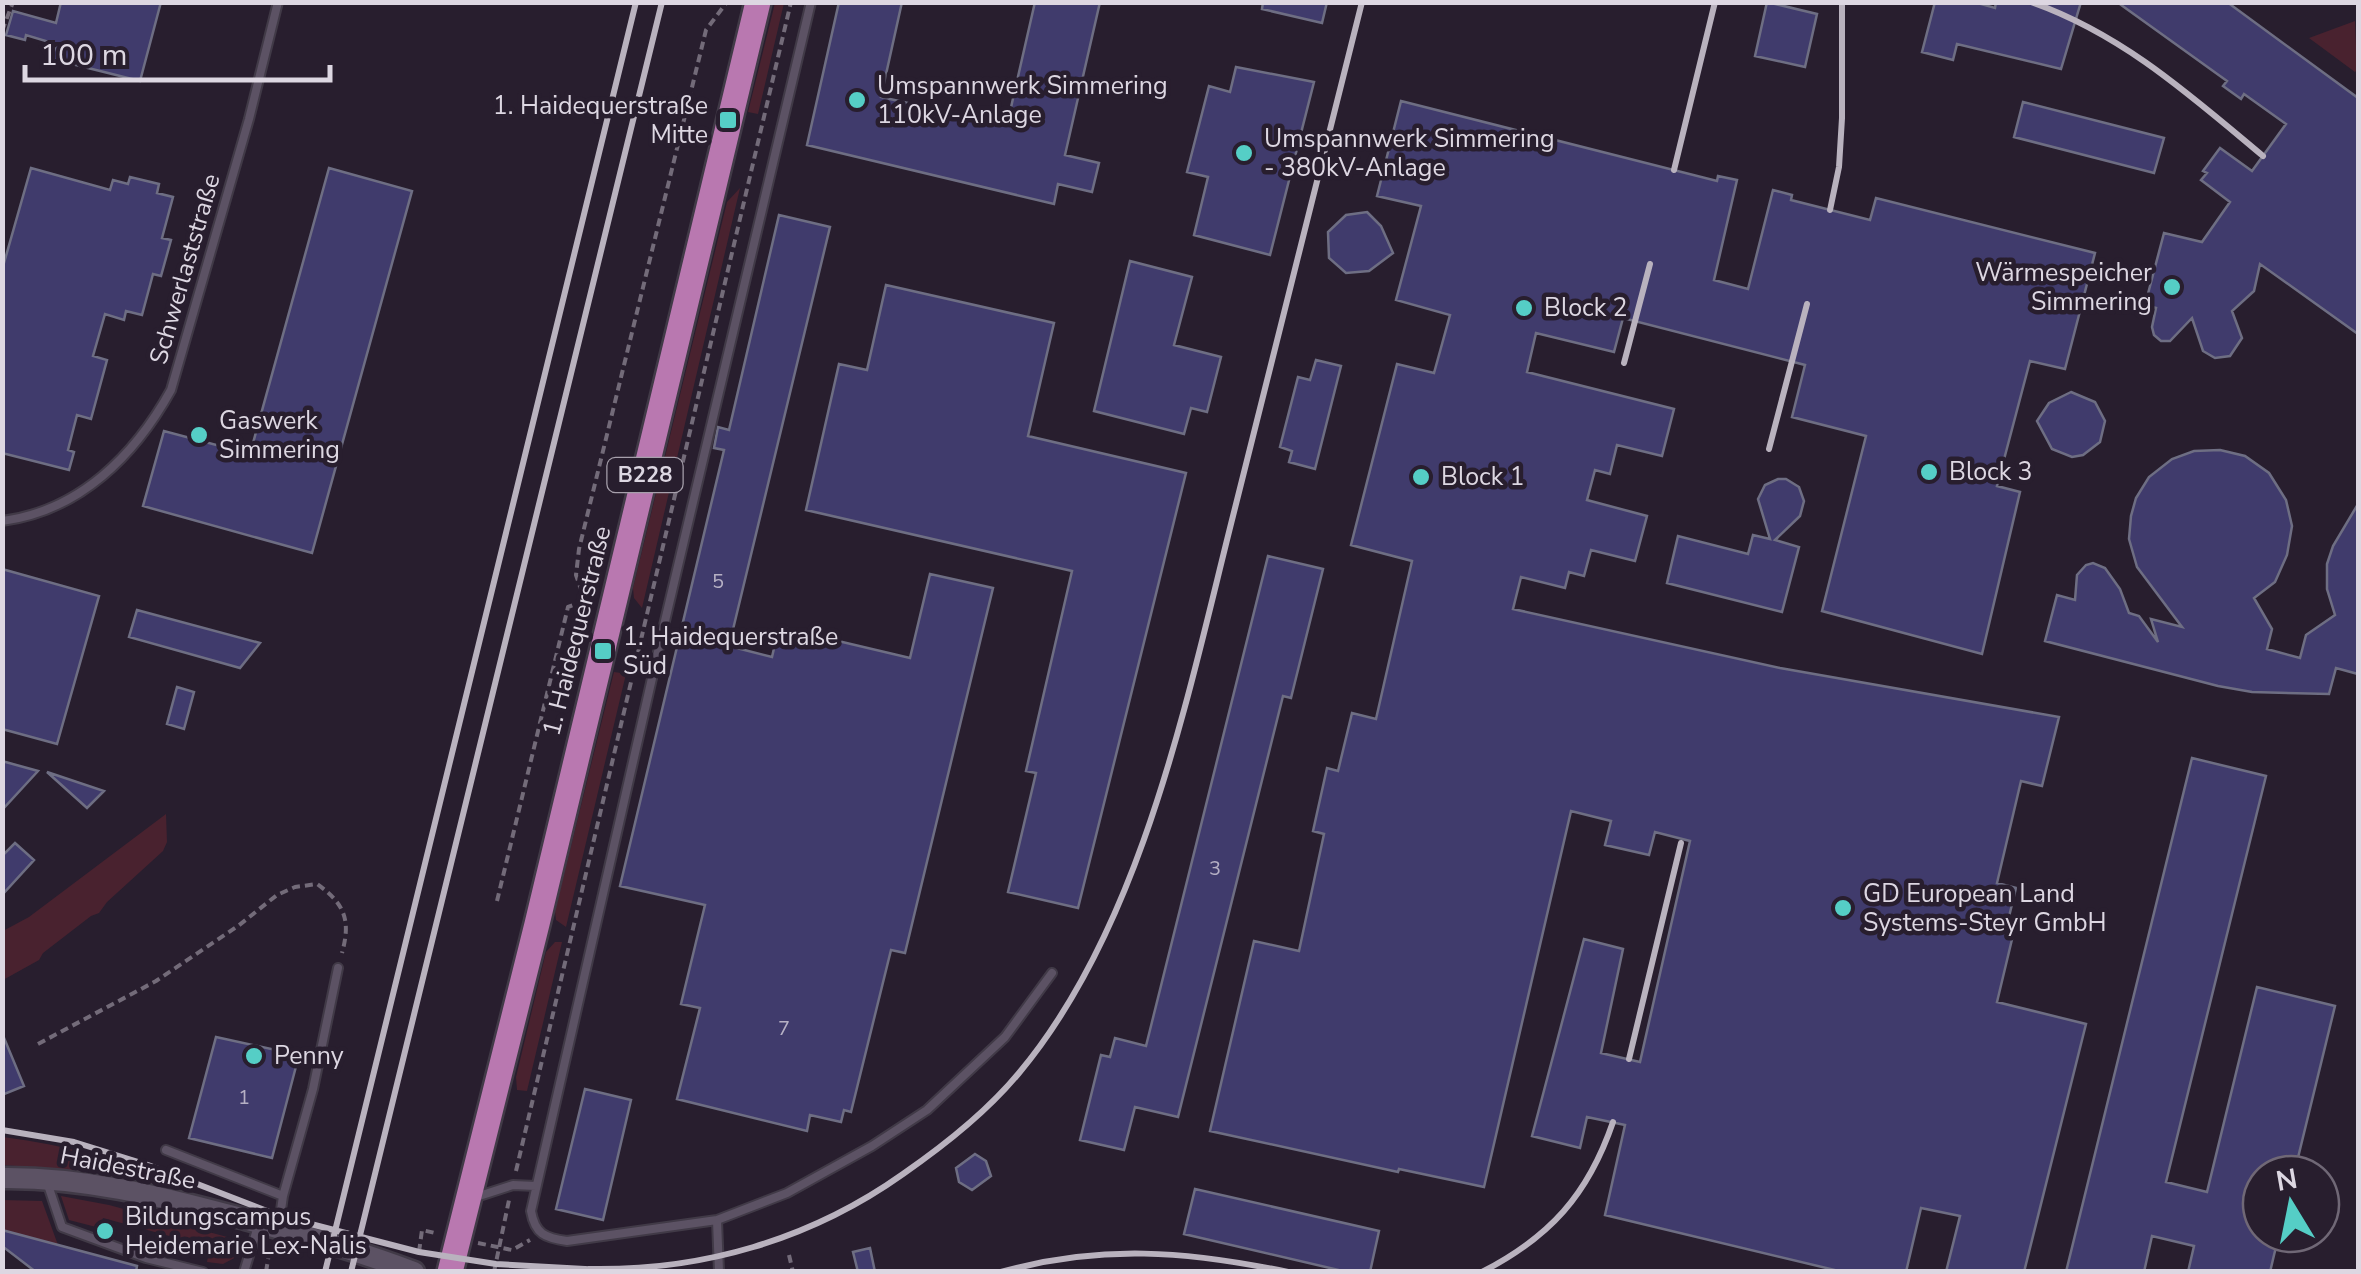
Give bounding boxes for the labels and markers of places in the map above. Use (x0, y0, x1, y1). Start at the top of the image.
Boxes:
place label: Umspannwerk Simmering 110kV-Anlage (877, 69, 1168, 132)
place label: 1. Haidequerstraße Mitte (493, 89, 708, 152)
marker: Umspannwerk Simmering 110kV-Anlage (846, 89, 868, 111)
marker: 1. Haidequerstraße Mitte (717, 109, 739, 131)
place label: Umspannwerk Simmering - 380kV-Anlage (1264, 122, 1555, 185)
marker: Umspannwerk Simmering - 380kV-Anlage (1233, 142, 1255, 164)
place label: Wärmespeicher Simmering (1975, 256, 2152, 319)
marker: Wärmespeicher Simmering (2161, 276, 2183, 298)
place label: Block 2 (1544, 291, 1628, 325)
marker: Block 2 (1513, 297, 1535, 319)
place label: Gaswerk Simmering (219, 404, 340, 467)
marker: Gaswerk Simmering (188, 424, 210, 446)
place label: Block 3 (1949, 455, 2033, 489)
place label: Block 1 (1441, 460, 1525, 494)
marker: Block 3 (1918, 461, 1940, 483)
marker: Block 1 (1410, 466, 1432, 488)
place label: 1. Haidequerstraße Süd (623, 620, 838, 683)
marker: 1. Haidequerstraße Süd (592, 640, 614, 662)
place label: GD European Land Systems-Steyr GmbH (1863, 877, 2107, 940)
marker: GD European Land Systems-Steyr GmbH (1832, 897, 1854, 919)
place label: Penny (274, 1039, 344, 1073)
marker: Penny (243, 1045, 265, 1067)
place label: Bildungscampus Heidemarie Lex-Nalis (125, 1200, 367, 1263)
marker: Bildungscampus Heidemarie Lex-Nalis (94, 1220, 116, 1242)

